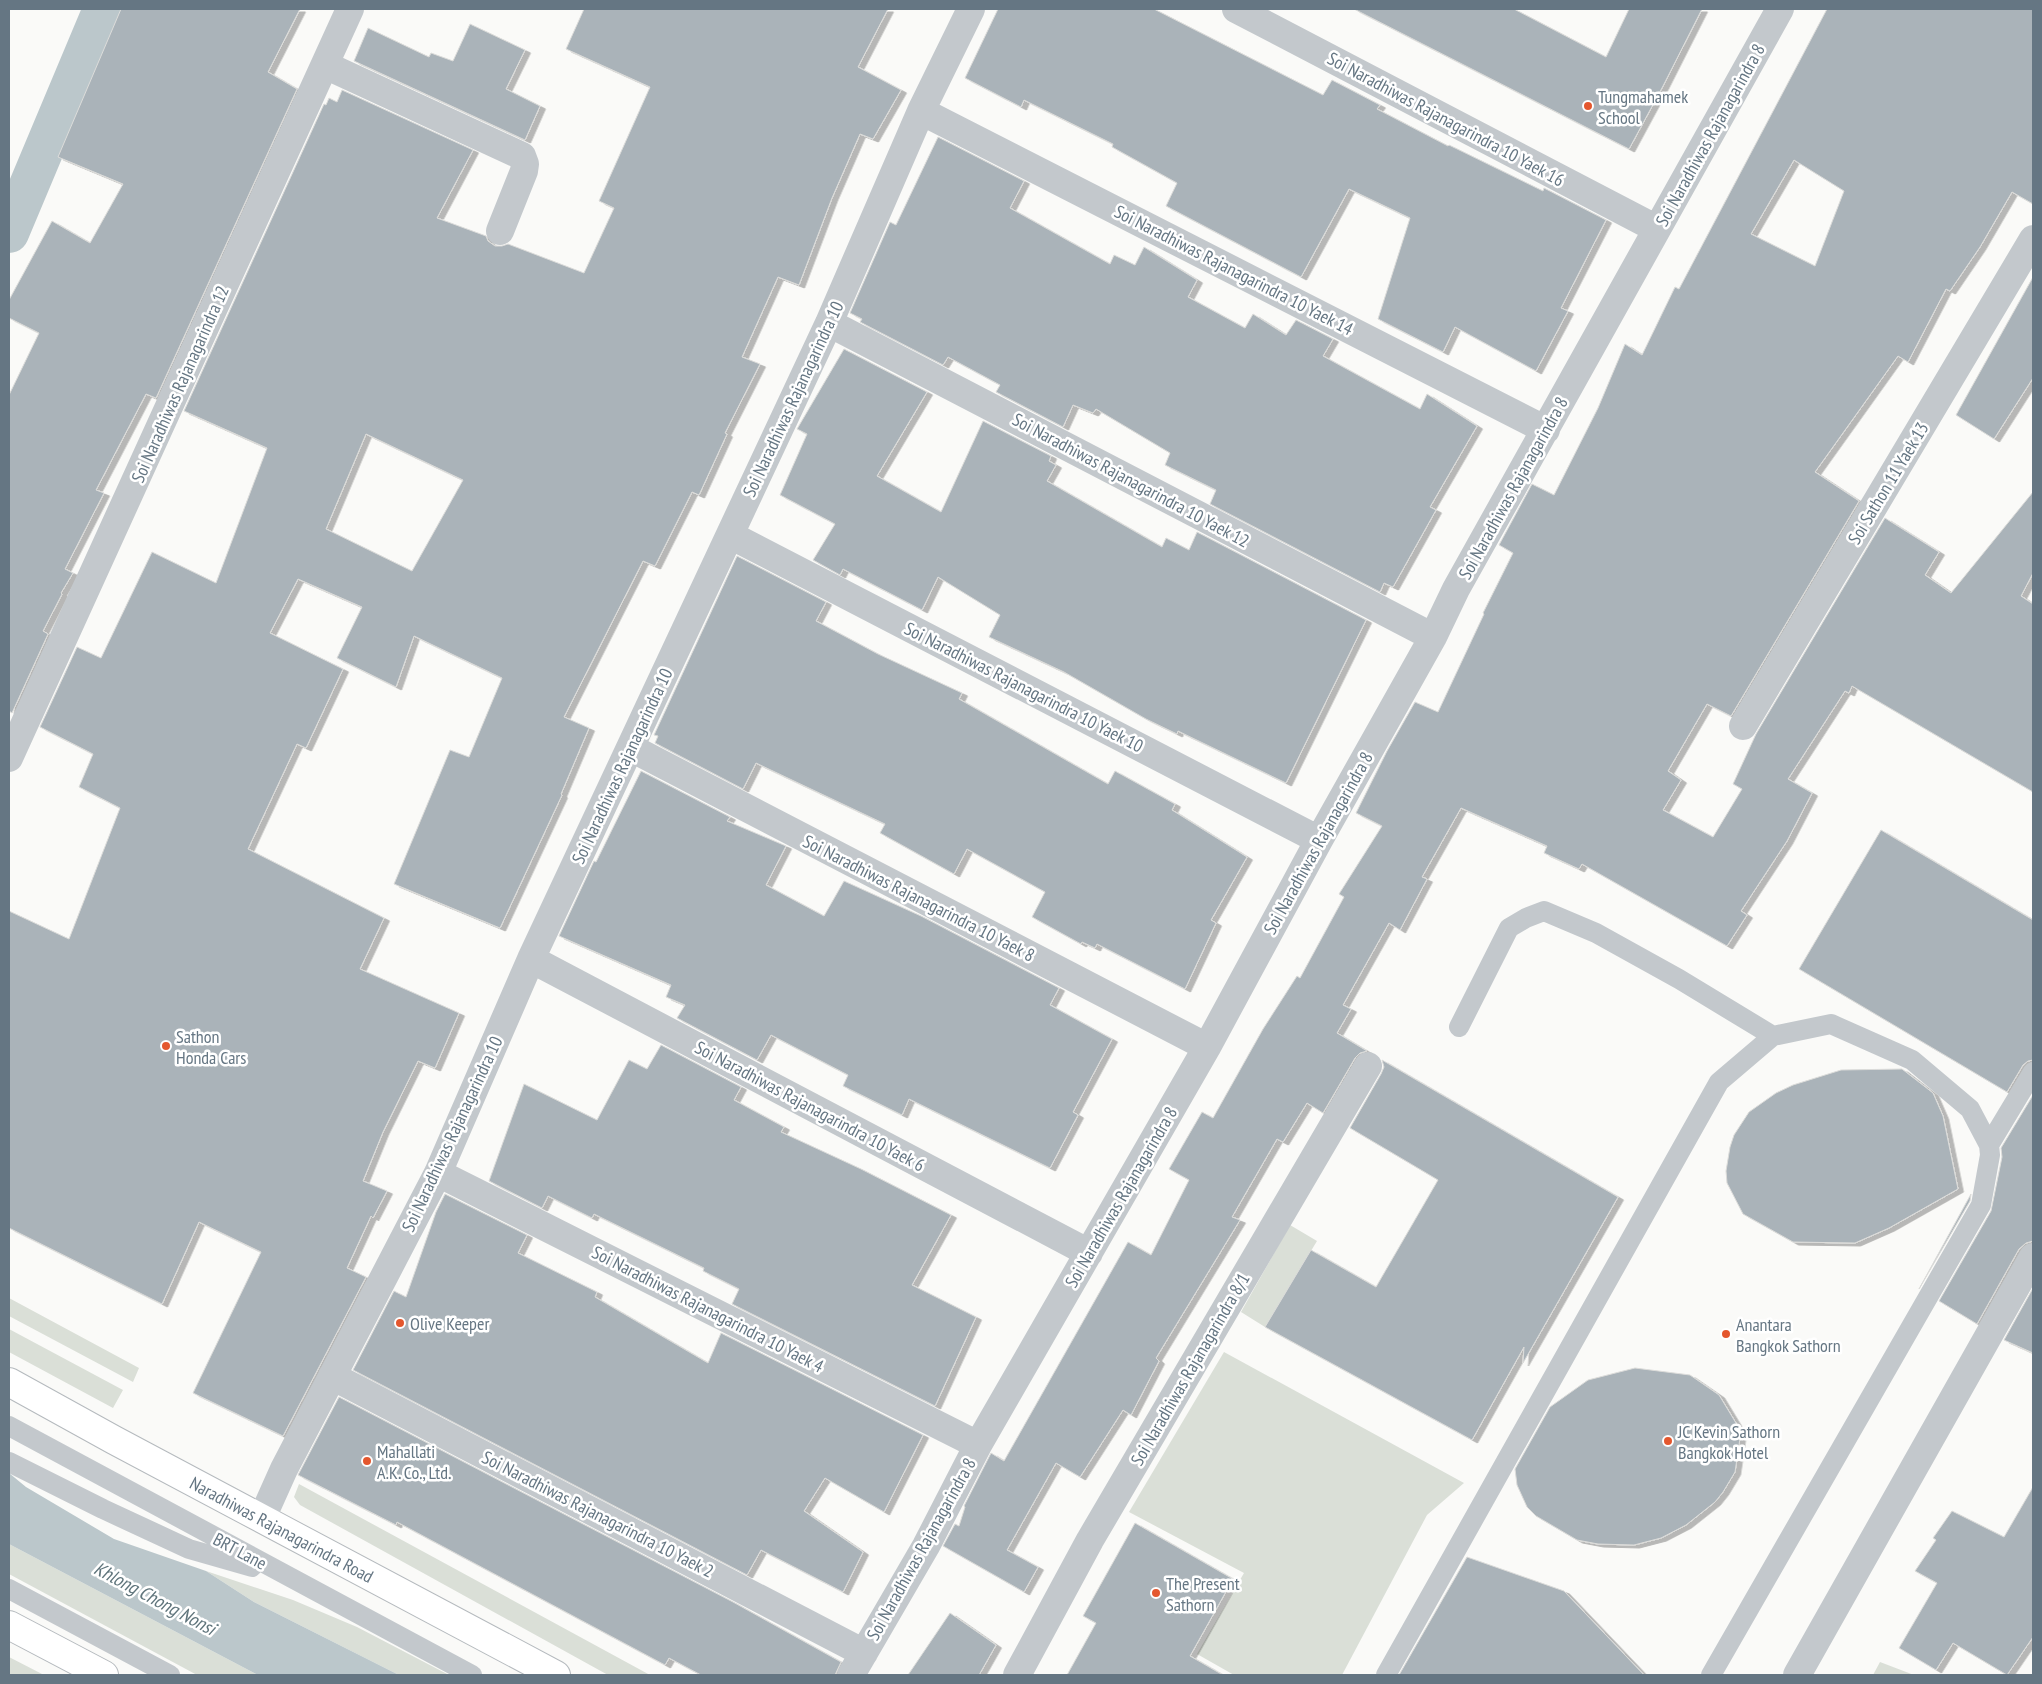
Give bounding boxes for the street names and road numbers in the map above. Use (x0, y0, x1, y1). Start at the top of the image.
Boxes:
street label: Soi Naradhiwas Rajanagarindra 8 (1650, 40, 1770, 230)
street label: Soi Naradhiwas Rajanagarindra 10 Yaek 16 (1324, 47, 1568, 191)
street label: Soi Naradhiwas Rajanagarindra 10 Yaek 14 (1111, 200, 1357, 340)
street label: Soi Naradhiwas Rajanagarindra 12 (126, 282, 234, 486)
street label: Soi Naradhiwas Rajanagarindra 10 (738, 298, 848, 500)
street label: Soi Naradhiwas Rajanagarindra 8 (1453, 393, 1573, 583)
street label: Soi Naradhiwas Rajanagarindra 10 Yaek 12 (1009, 408, 1253, 552)
street label: Soi Sathon 11 Yaek 13 (1843, 418, 1933, 548)
street label: Soi Naradhiwas Rajanagarindra 10 Yaek 10 (901, 617, 1147, 757)
street label: Soi Naradhiwas Rajanagarindra 10 (567, 665, 677, 867)
street label: Soi Naradhiwas Rajanagarindra 8 (1258, 748, 1378, 938)
street label: Soi Naradhiwas Rajanagarindra 10 Yaek 8 (799, 829, 1039, 967)
street label: Soi Naradhiwas Rajanagarindra 10 (397, 1033, 507, 1235)
street label: Soi Naradhiwas Rajanagarindra 10 Yaek 6 (691, 1036, 929, 1176)
street label: Soi Naradhiwas Rajanagarindra 8 (1060, 1102, 1182, 1292)
street label: Soi Naradhiwas Rajanagarindra 10 Yaek 4 (588, 1240, 828, 1378)
street label: Soi Naradhiwas Rajanagarindra 8/1 (1125, 1269, 1255, 1469)
street label: Soi Naradhiwas Rajanagarindra 10 Yaek 2 (478, 1445, 718, 1583)
street label: Soi Naradhiwas Rajanagarindra 8 (861, 1454, 981, 1644)
street label: Naradhiwas Rajanagarindra Road (186, 1471, 378, 1587)
street label: BRT Lane (209, 1527, 271, 1575)

